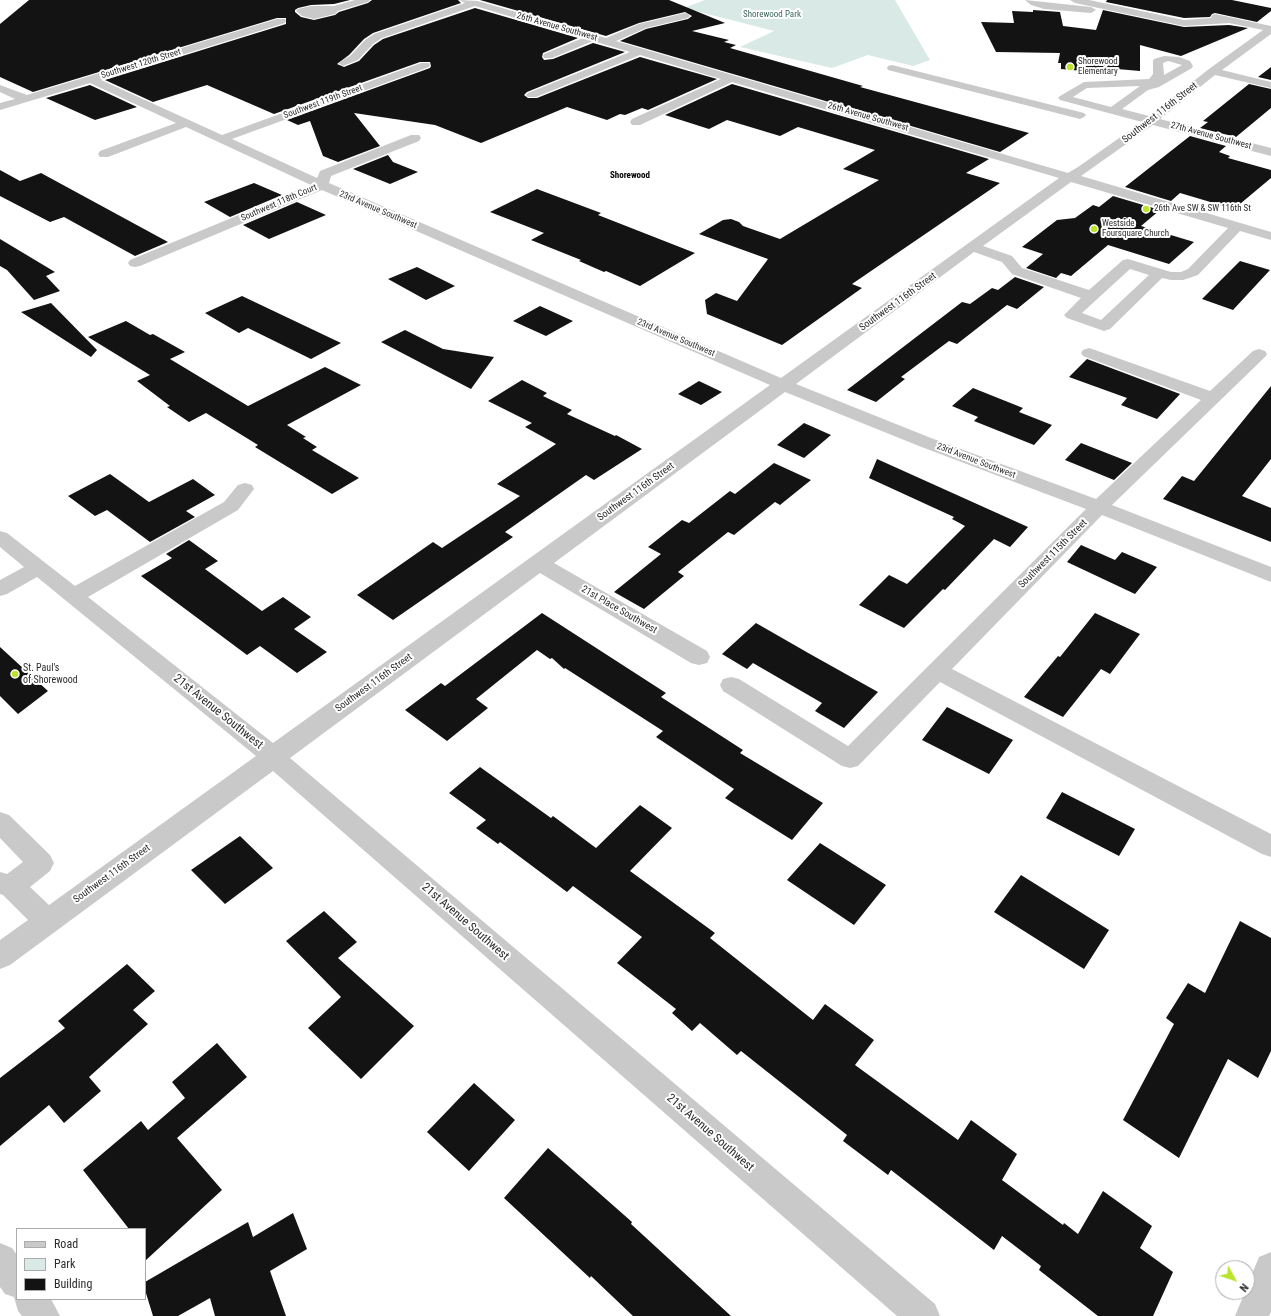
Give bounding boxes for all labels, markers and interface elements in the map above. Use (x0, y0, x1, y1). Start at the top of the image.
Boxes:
street label: 26th Avenue Southwest (515, 10, 599, 44)
park label: Shorewood Park (743, 10, 801, 20)
street label: Southwest 120th Street (100, 47, 182, 81)
place label: Shorewood Elementary (1078, 57, 1118, 78)
marker: Shorewood Elementary (1065, 62, 1075, 72)
street label: Southwest 116th Street (1120, 80, 1200, 146)
street label: Southwest 119th Street (282, 83, 364, 121)
street label: 26th Avenue Southwest (826, 100, 910, 134)
street label: 27th Avenue Southwest (1169, 120, 1253, 152)
district label: Shorewood (610, 171, 650, 181)
street label: Southwest 118th Court (239, 182, 319, 224)
street label: 23rd Avenue Southwest (337, 189, 419, 231)
marker: 26th Ave SW & SW 116th St (1141, 204, 1151, 214)
place label: 26th Ave SW & SW 116th St (1154, 204, 1251, 214)
place label: Westside Foursquare Church (1102, 219, 1169, 240)
marker: Westside Foursquare Church (1089, 224, 1099, 234)
street label: Southwest 116th Street (857, 270, 939, 334)
street label: 23rd Avenue Southwest (635, 317, 717, 359)
street label: 23rd Avenue Southwest (935, 441, 1017, 481)
street label: Southwest 116th Street (595, 460, 677, 524)
street label: Southwest 115th Street (1016, 517, 1090, 591)
street label: 21st Place Southwest (579, 583, 659, 637)
street label: Southwest 116th Street (333, 651, 415, 715)
place label: St. Paul's of Shorewood (23, 662, 78, 686)
marker: St. Paul's of Shorewood (10, 669, 20, 679)
street label: 21st Avenue Southwest (170, 672, 266, 752)
street label: Southwest 116th Street (71, 842, 153, 906)
street label: 21st Avenue Southwest (418, 880, 512, 964)
street label: 21st Avenue Southwest (663, 1091, 757, 1175)
legend (16, 1228, 146, 1300)
text: Road (54, 1237, 78, 1251)
text: Park (54, 1257, 75, 1271)
north arrow (1215, 1260, 1255, 1300)
text: Building (54, 1277, 92, 1291)
text: N (1237, 1281, 1251, 1294)

